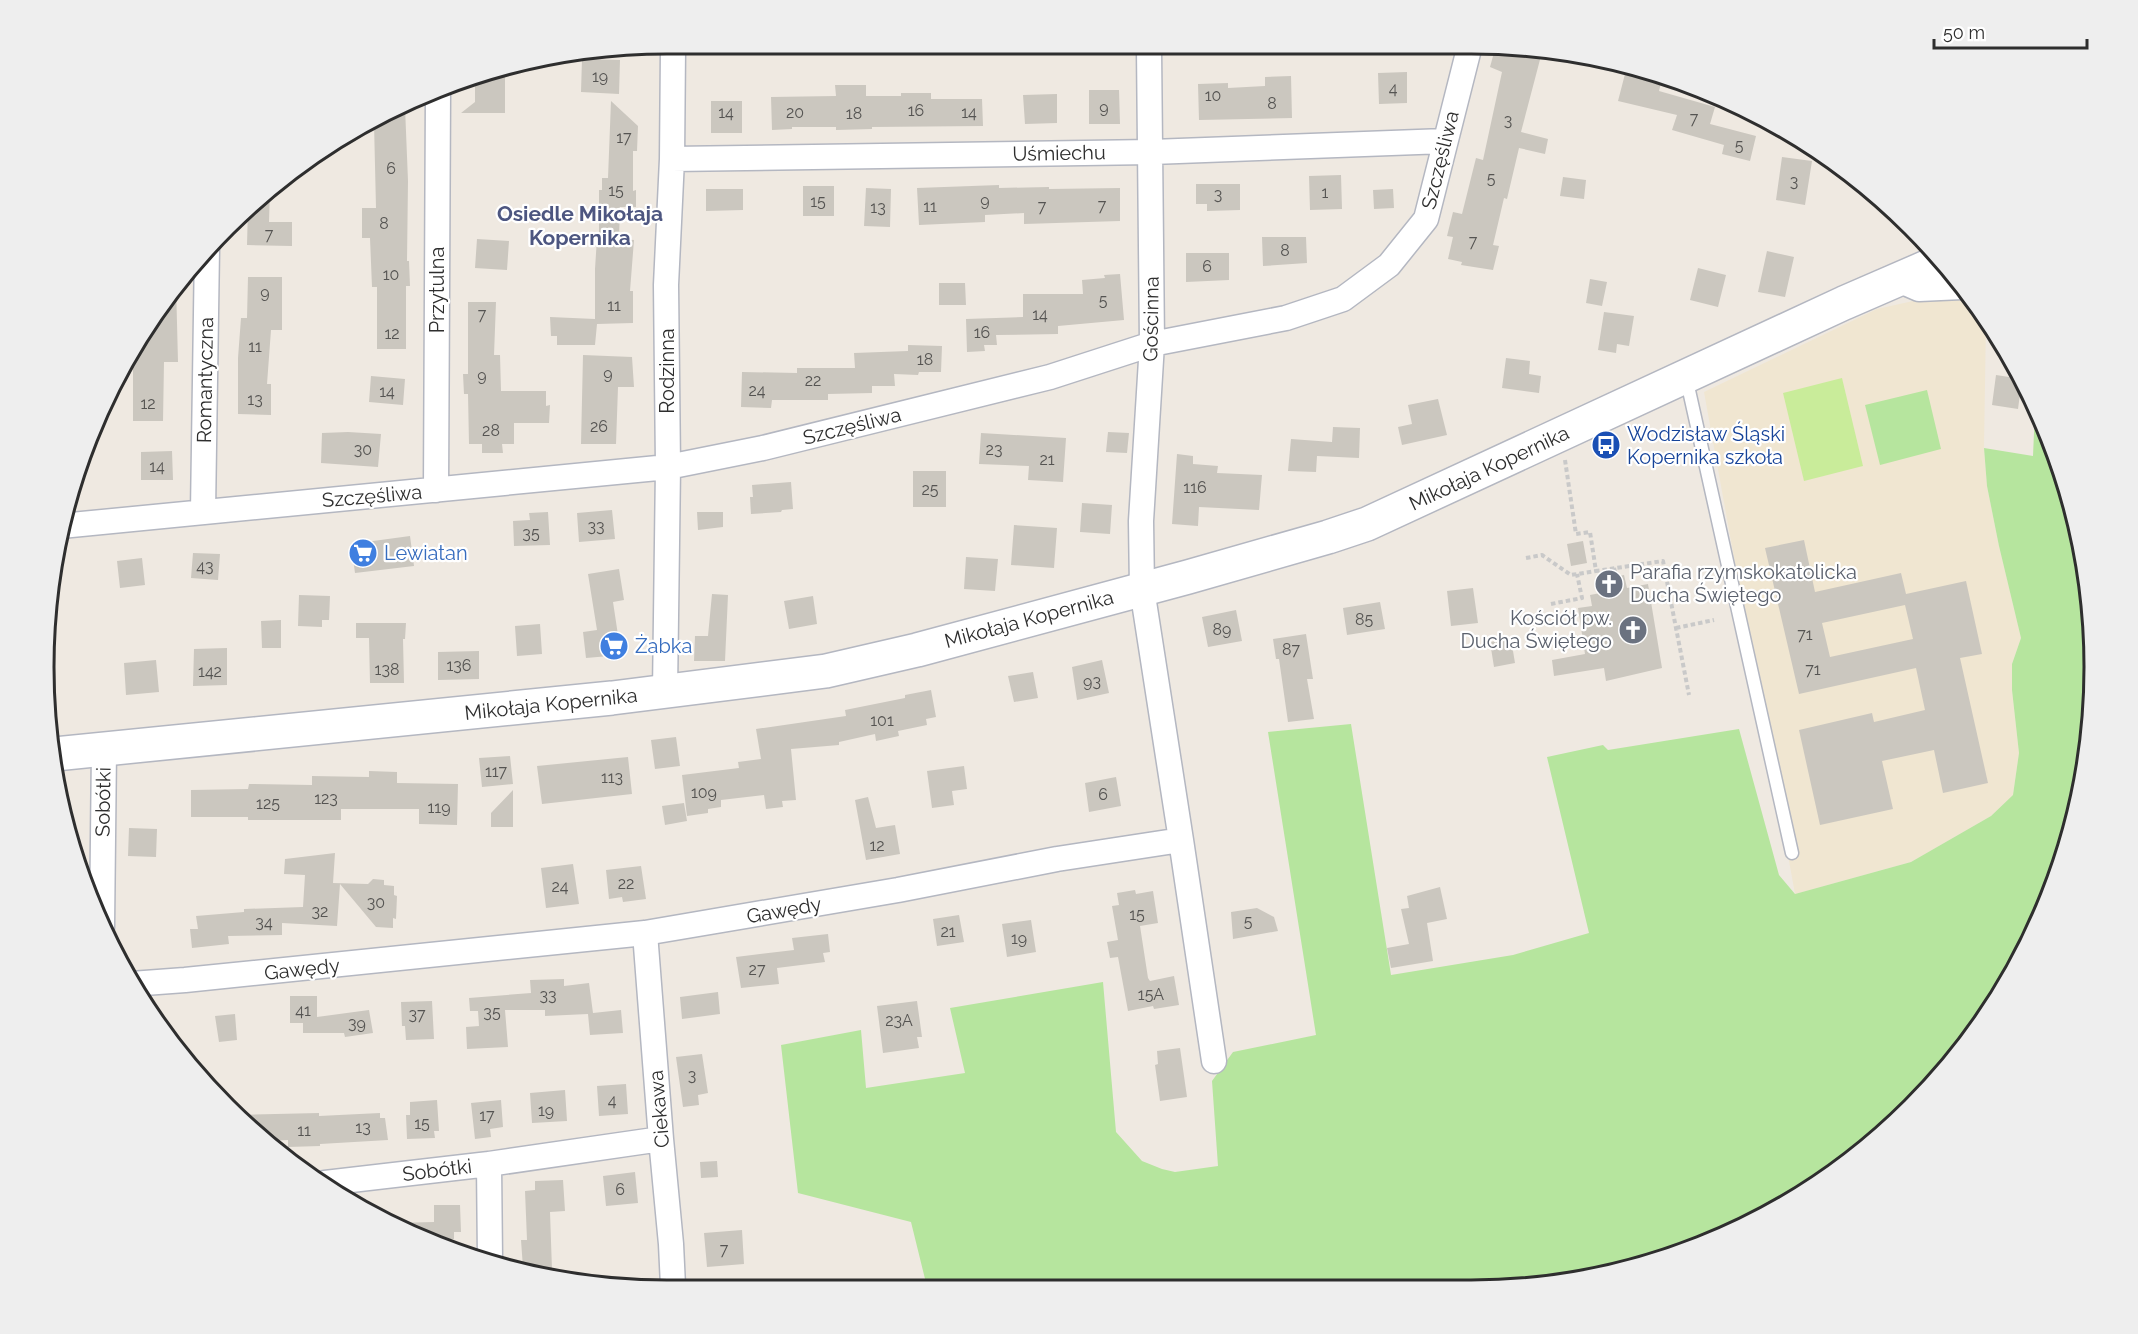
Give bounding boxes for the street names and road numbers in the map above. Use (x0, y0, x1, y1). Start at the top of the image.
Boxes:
street label: Szczęśliwa (1416, 108, 1464, 212)
street label: Uśmiechu (1012, 140, 1106, 166)
street label: Przytulna (425, 247, 449, 333)
street label: Gościnna (1138, 276, 1164, 362)
street label: Romantyczna (192, 317, 218, 443)
street label: Rodzinna (655, 328, 679, 414)
street label: Szczęśliwa (800, 402, 904, 450)
street label: Mikołaja Kopernika (1405, 420, 1573, 516)
street label: Szczęśliwa (321, 480, 423, 512)
street label: Mikołaja Kopernika (942, 585, 1116, 653)
street label: Mikołaja Kopernika (463, 683, 639, 725)
street label: Sobótki (90, 767, 116, 837)
street label: Gawędy (745, 892, 824, 928)
street label: Gawędy (263, 953, 341, 985)
street label: Ciekawa (644, 1069, 674, 1149)
street label: Sobótki (401, 1154, 473, 1186)

